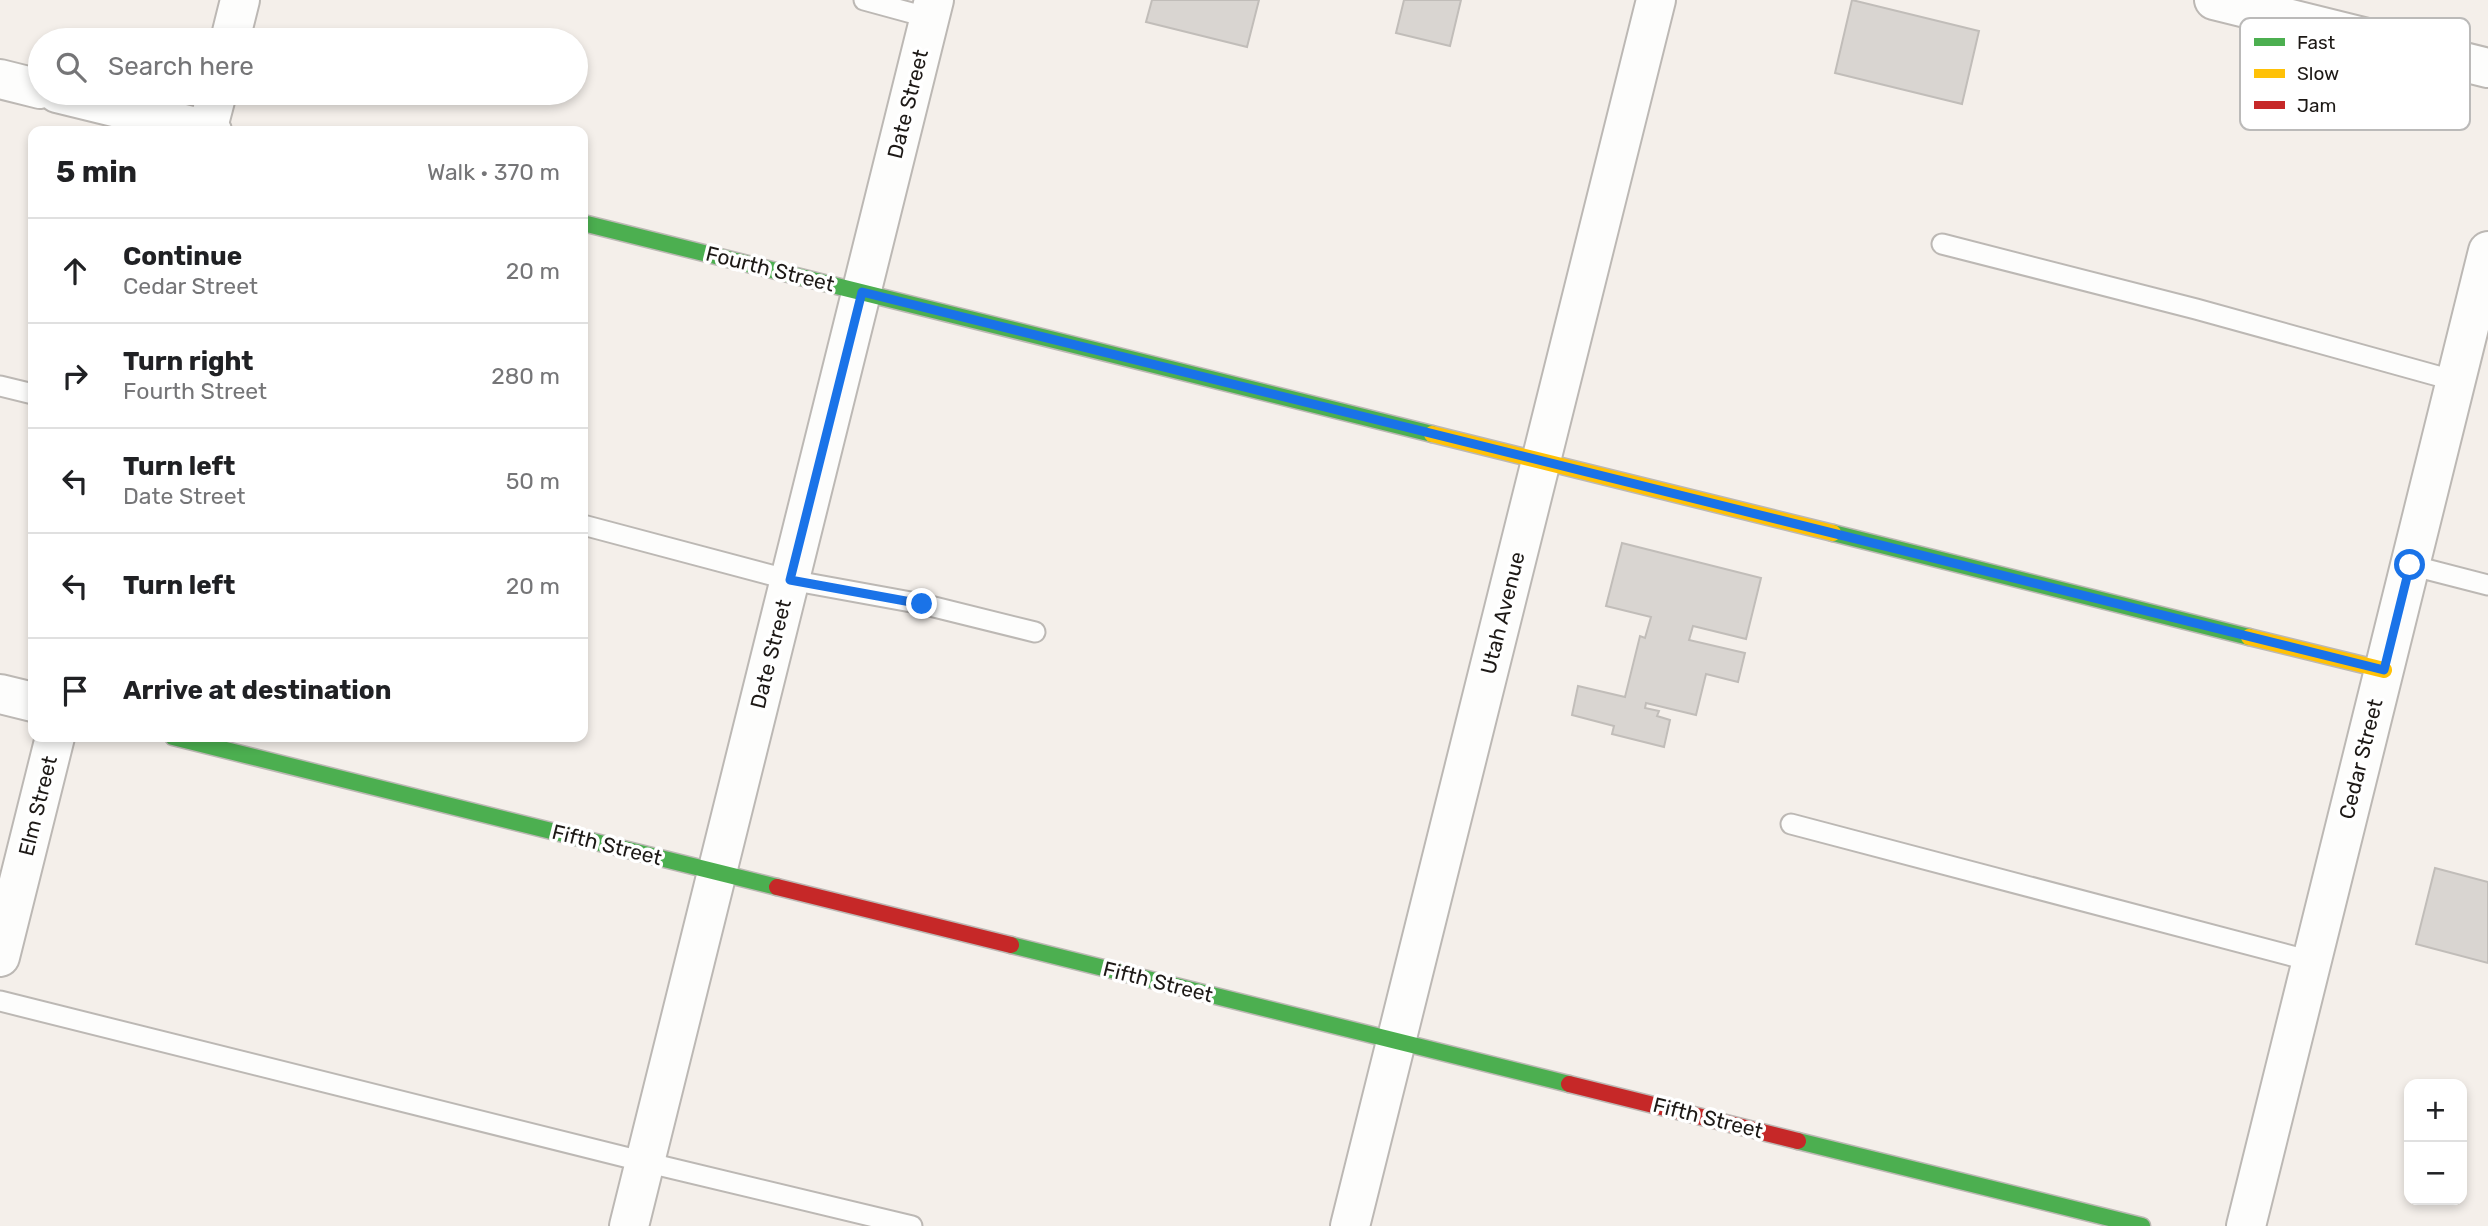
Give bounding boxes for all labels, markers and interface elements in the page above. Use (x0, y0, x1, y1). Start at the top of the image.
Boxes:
legend (2240, 18, 2470, 130)
search box (28, 28, 588, 105)
text: Fast (2297, 31, 2336, 54)
street label: Date Street (882, 47, 933, 161)
icon: search (52, 48, 90, 86)
text: Search here (108, 51, 254, 82)
text: Slow (2297, 62, 2339, 85)
text: Jam (2297, 94, 2336, 117)
text: 5 min (56, 154, 137, 190)
text: Walk · 370 m (427, 158, 560, 186)
street label: Fourth Street (703, 240, 837, 297)
text: Continue (123, 241, 242, 272)
icon: ahead (56, 252, 94, 290)
text: 20 m (506, 257, 560, 285)
text: Cedar Street (123, 272, 258, 300)
text: Turn right (123, 346, 253, 377)
icon: right (56, 357, 94, 395)
text: 280 m (491, 362, 560, 390)
text: Fourth Street (123, 377, 267, 405)
text: Turn left (123, 451, 235, 482)
icon: left (56, 462, 94, 500)
text: 50 m (506, 467, 560, 495)
text: Date Street (123, 482, 245, 510)
street label: Utah Avenue (1475, 549, 1530, 677)
route start (2394, 549, 2425, 580)
icon: left (56, 567, 94, 605)
text: Turn left (123, 570, 235, 601)
text: 20 m (506, 572, 560, 600)
route end (906, 588, 937, 619)
street label: Date Street (745, 597, 796, 711)
icon: arrive (56, 672, 94, 710)
text: Arrive at destination (123, 675, 391, 706)
street label: Cedar Street (2333, 696, 2388, 822)
street label: Elm Street (13, 753, 62, 859)
street label: Fifth Street (550, 819, 665, 870)
street label: Fifth Street (1101, 956, 1216, 1007)
map controls (2404, 1079, 2467, 1205)
button: + (2404, 1079, 2467, 1142)
street label: Fifth Street (1651, 1092, 1766, 1143)
button: − (2404, 1142, 2467, 1205)

